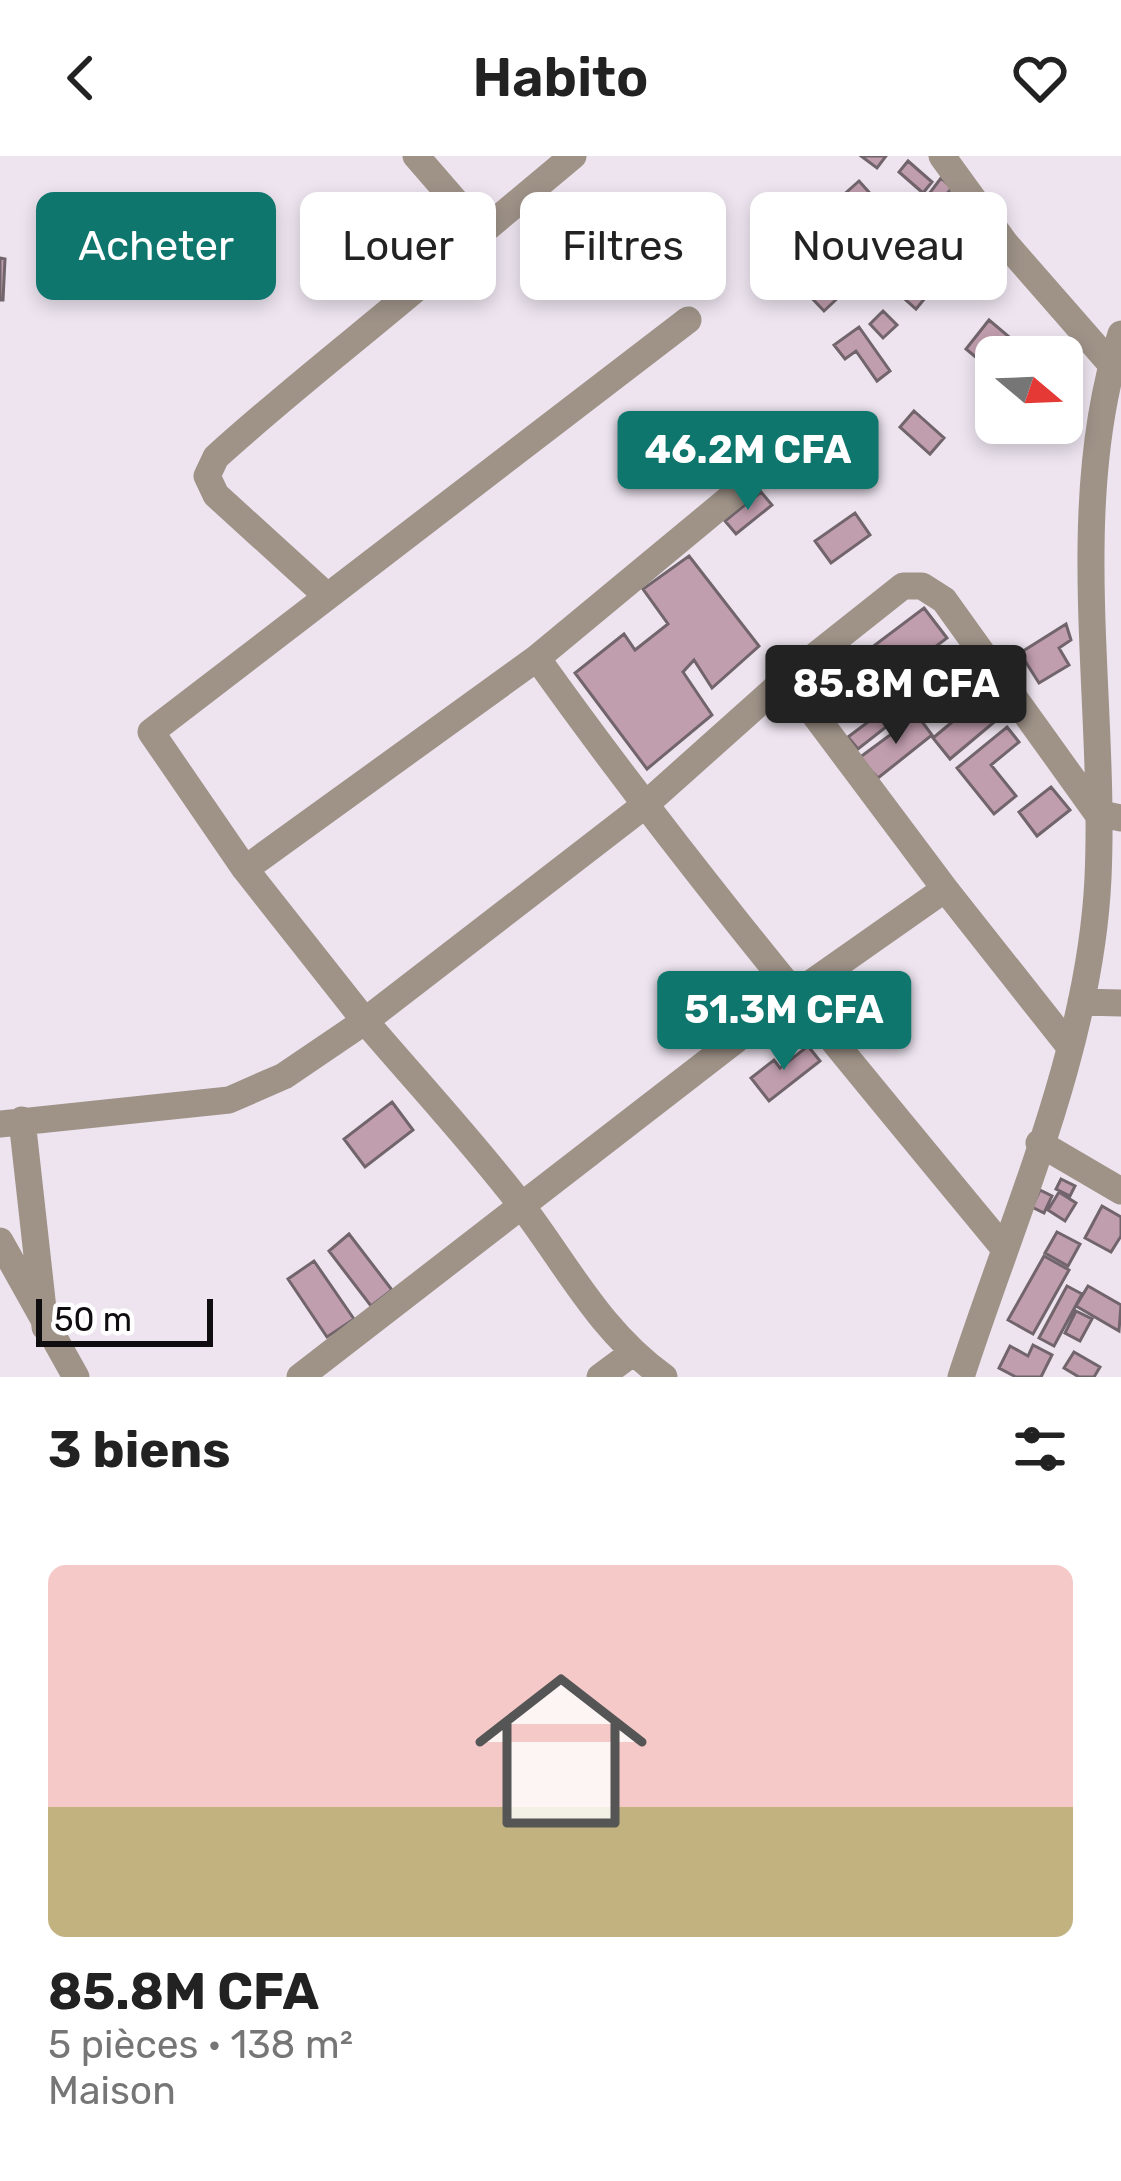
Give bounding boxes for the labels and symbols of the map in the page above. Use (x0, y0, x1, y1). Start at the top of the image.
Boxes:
north arrow (975, 336, 1083, 444)
pin: 46.2M CFA (611, 411, 885, 513)
pin: 85.8M CFA (759, 645, 1033, 747)
pin: 51.3M CFA (647, 971, 921, 1073)
scale bar (36, 1293, 213, 1346)

